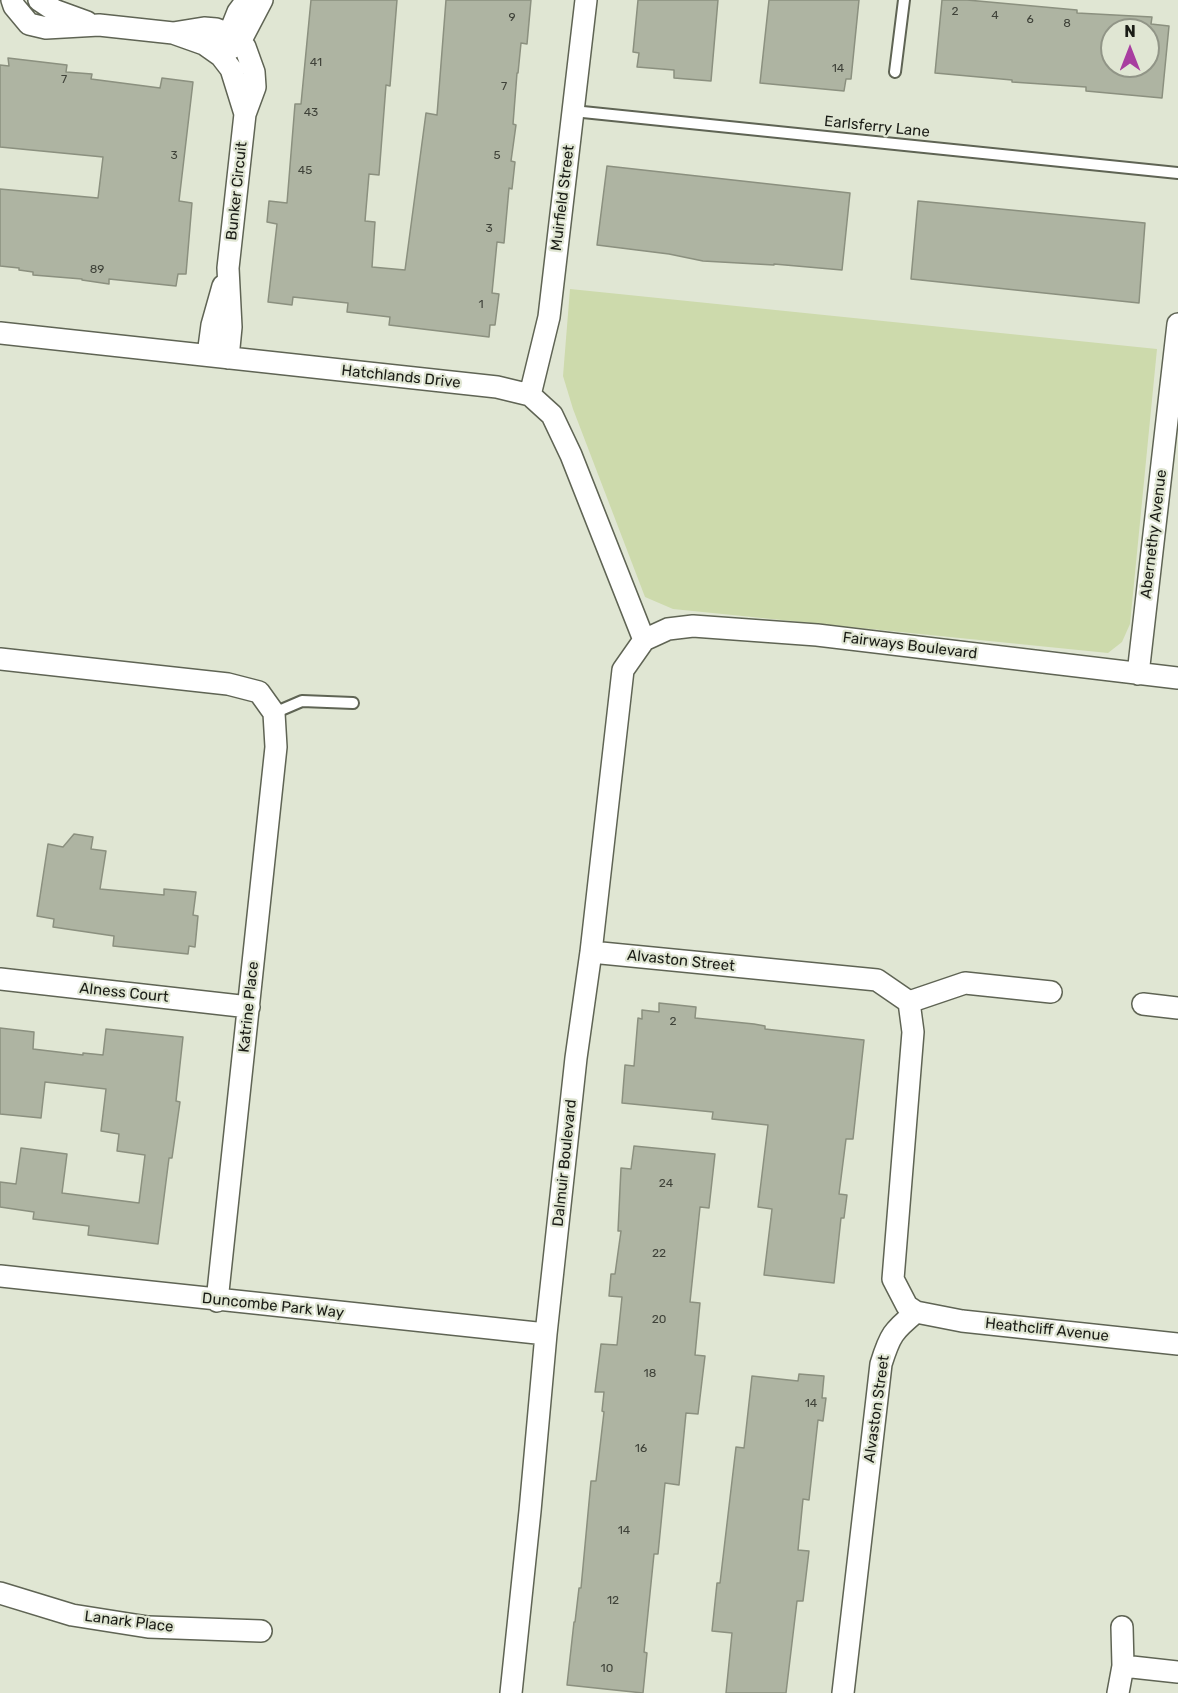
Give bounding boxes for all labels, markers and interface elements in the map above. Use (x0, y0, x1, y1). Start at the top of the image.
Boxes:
house number: 2 (951, 5, 959, 19)
house number: 4 (991, 9, 999, 23)
house number: 9 (508, 11, 516, 25)
house number: 6 (1026, 13, 1034, 27)
house number: 8 (1063, 17, 1071, 31)
north arrow (1100, 18, 1160, 78)
text: N (1124, 22, 1136, 41)
house number: 41 (310, 56, 322, 70)
house number: 14 (832, 62, 844, 76)
house number: 7 (61, 73, 67, 87)
house number: 7 (501, 80, 507, 94)
house number: 43 (304, 106, 318, 120)
street label: Earlsferry Lane (823, 113, 931, 141)
street label: Bunker Circuit (223, 141, 251, 241)
street label: Muirfield Street (548, 144, 578, 252)
house number: 3 (170, 149, 178, 163)
house number: 5 (493, 149, 501, 163)
house number: 45 (298, 164, 312, 178)
house number: 3 (485, 222, 493, 236)
house number: 89 (90, 263, 104, 277)
house number: 1 (478, 298, 484, 312)
street label: Hatchlands Drive (341, 362, 461, 392)
street label: Abernethy Avenue (1137, 469, 1171, 599)
street label: Fairways Boulevard (842, 629, 978, 663)
street label: Alvaston Street (626, 946, 736, 976)
street label: Katrine Place (235, 960, 263, 1054)
street label: Alness Court (79, 979, 169, 1007)
house number: 2 (669, 1015, 677, 1029)
street label: Dalmuir Boulevard (549, 1098, 581, 1228)
house number: 24 (659, 1177, 673, 1191)
house number: 22 (652, 1247, 666, 1261)
street label: Duncombe Park Way (201, 1290, 345, 1322)
house number: 20 (652, 1313, 666, 1327)
street label: Heathcliff Avenue (984, 1315, 1110, 1345)
street label: Alvaston Street (861, 1354, 893, 1464)
house number: 18 (644, 1367, 656, 1381)
house number: 14 (805, 1397, 817, 1411)
house number: 16 (635, 1442, 647, 1456)
house number: 14 (618, 1524, 630, 1538)
house number: 12 (607, 1594, 619, 1608)
street label: Lanark Place (84, 1608, 174, 1636)
house number: 10 (601, 1662, 613, 1676)

